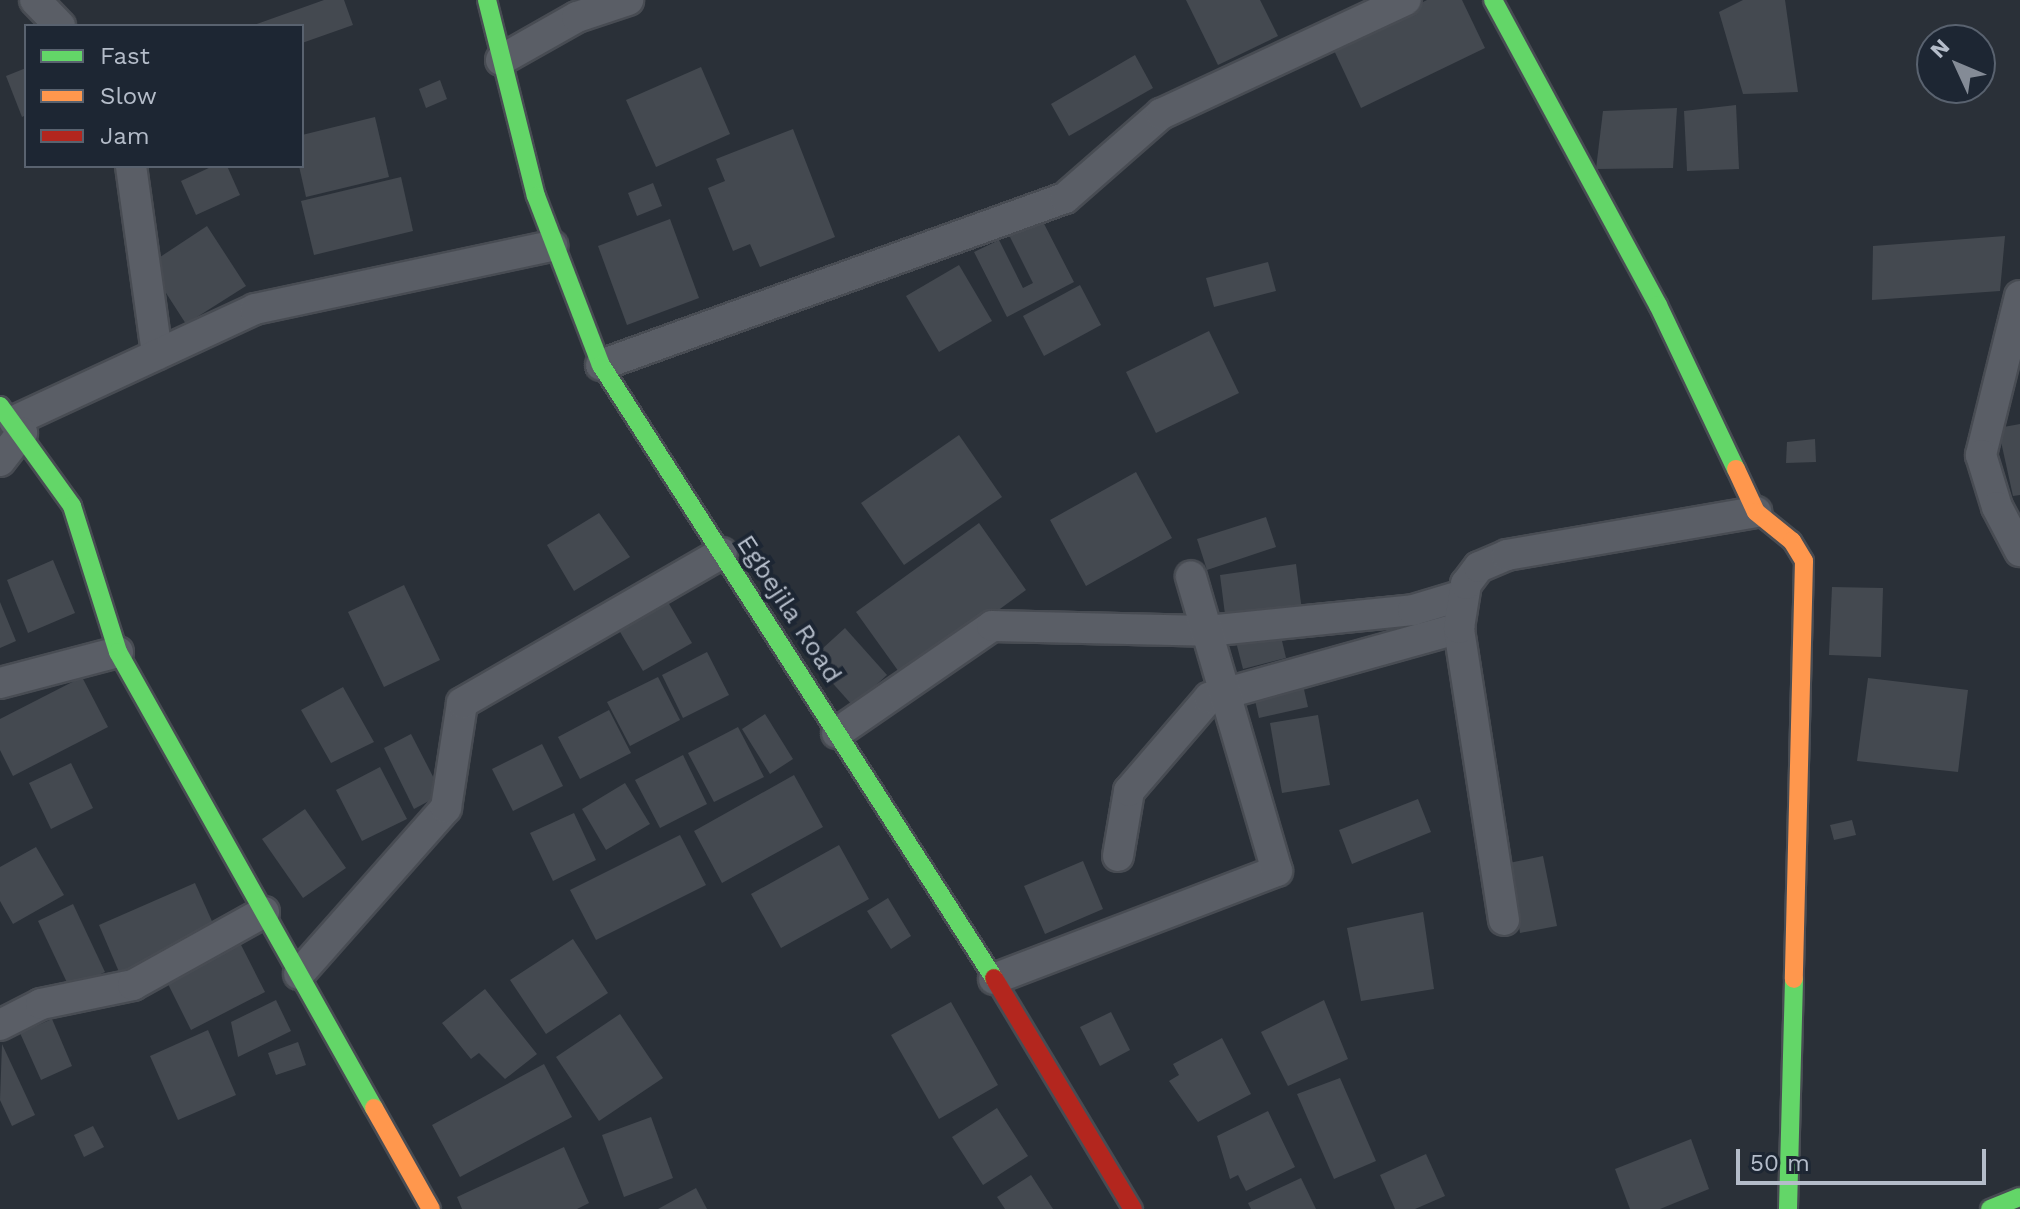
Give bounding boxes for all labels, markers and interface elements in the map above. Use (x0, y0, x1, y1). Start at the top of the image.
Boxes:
legend (24, 24, 304, 168)
north arrow (1916, 24, 1996, 104)
text: N (1925, 34, 1954, 63)
text: Fast (100, 42, 150, 70)
text: Slow (100, 82, 157, 110)
text: Jam (100, 122, 150, 150)
street label: Egbejila Road (729, 529, 849, 689)
scale bar (1740, 1133, 1990, 1183)
text: 50 m (1750, 1149, 1810, 1177)

